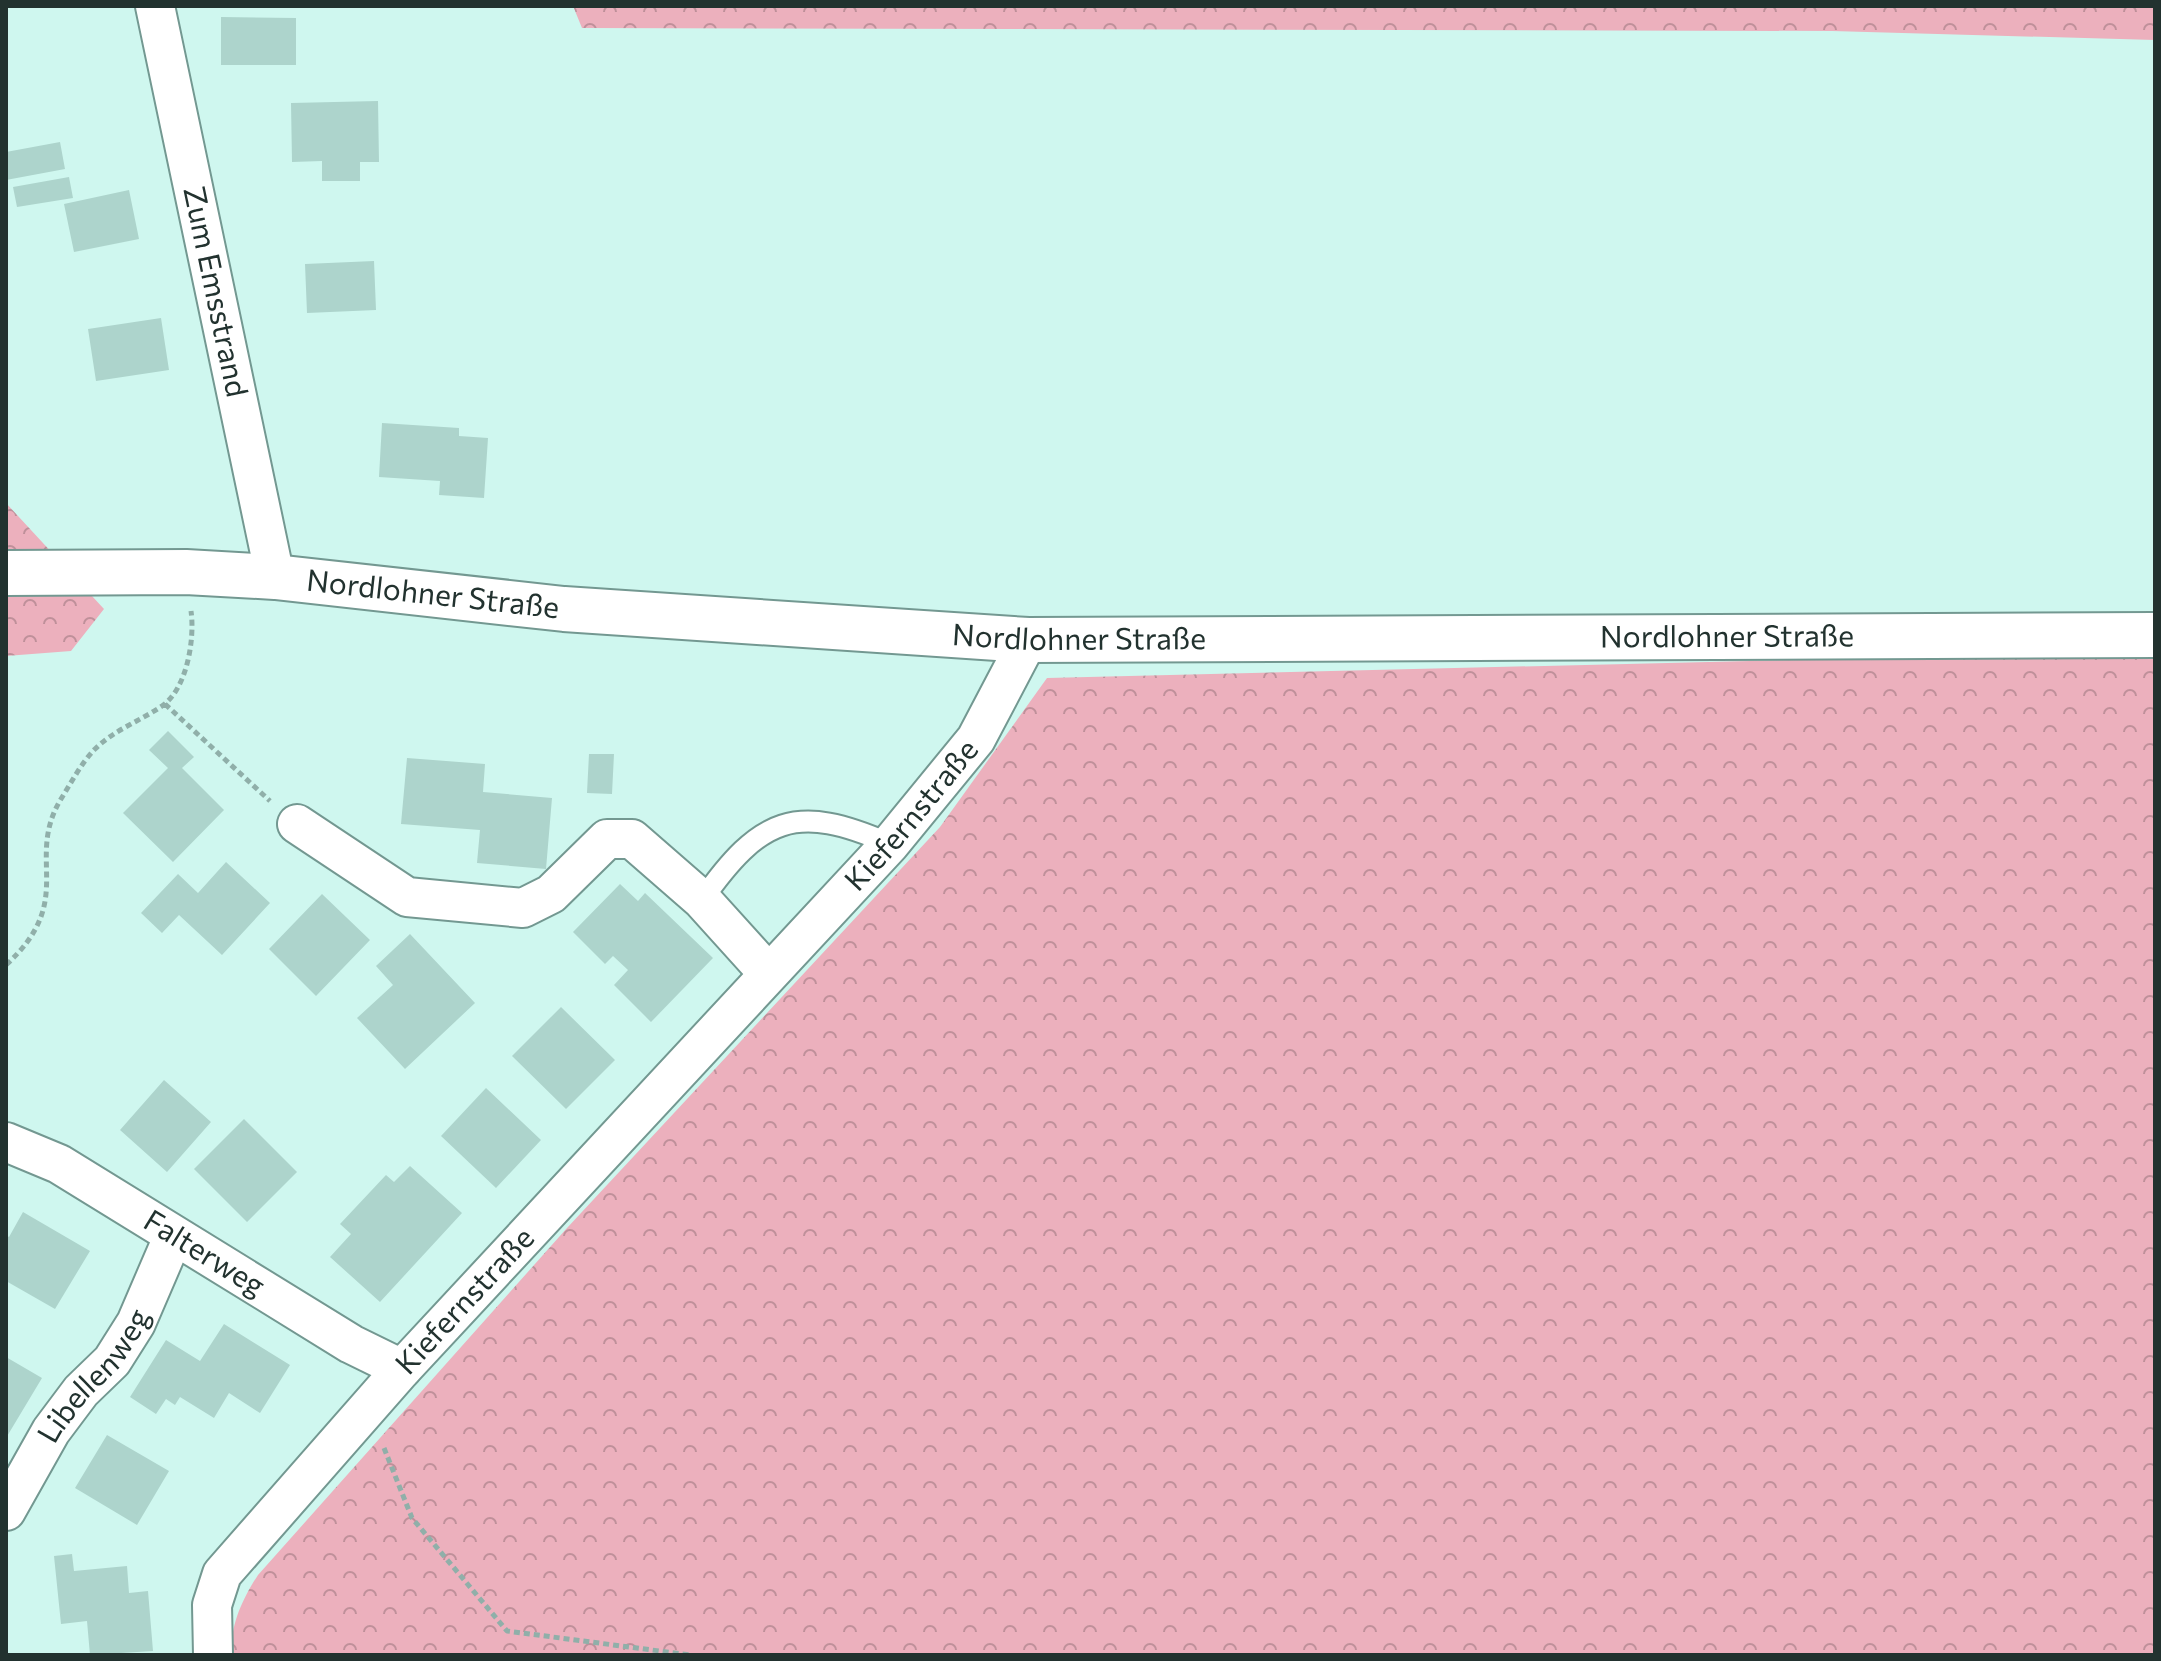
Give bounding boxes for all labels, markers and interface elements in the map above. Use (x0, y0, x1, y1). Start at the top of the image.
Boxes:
street label: Zum Emsstrand (177, 183, 258, 400)
street label: Nordlohner Straße (305, 560, 561, 624)
street label: Nordlohner Straße (951, 614, 1206, 656)
street label: Nordlohner Straße (1600, 615, 1854, 653)
street label: Kiefernstraße (835, 731, 984, 897)
street label: Falterweg (138, 1200, 273, 1303)
street label: Kiefernstraße (386, 1218, 540, 1381)
street label: Libellenweg (27, 1303, 156, 1448)

